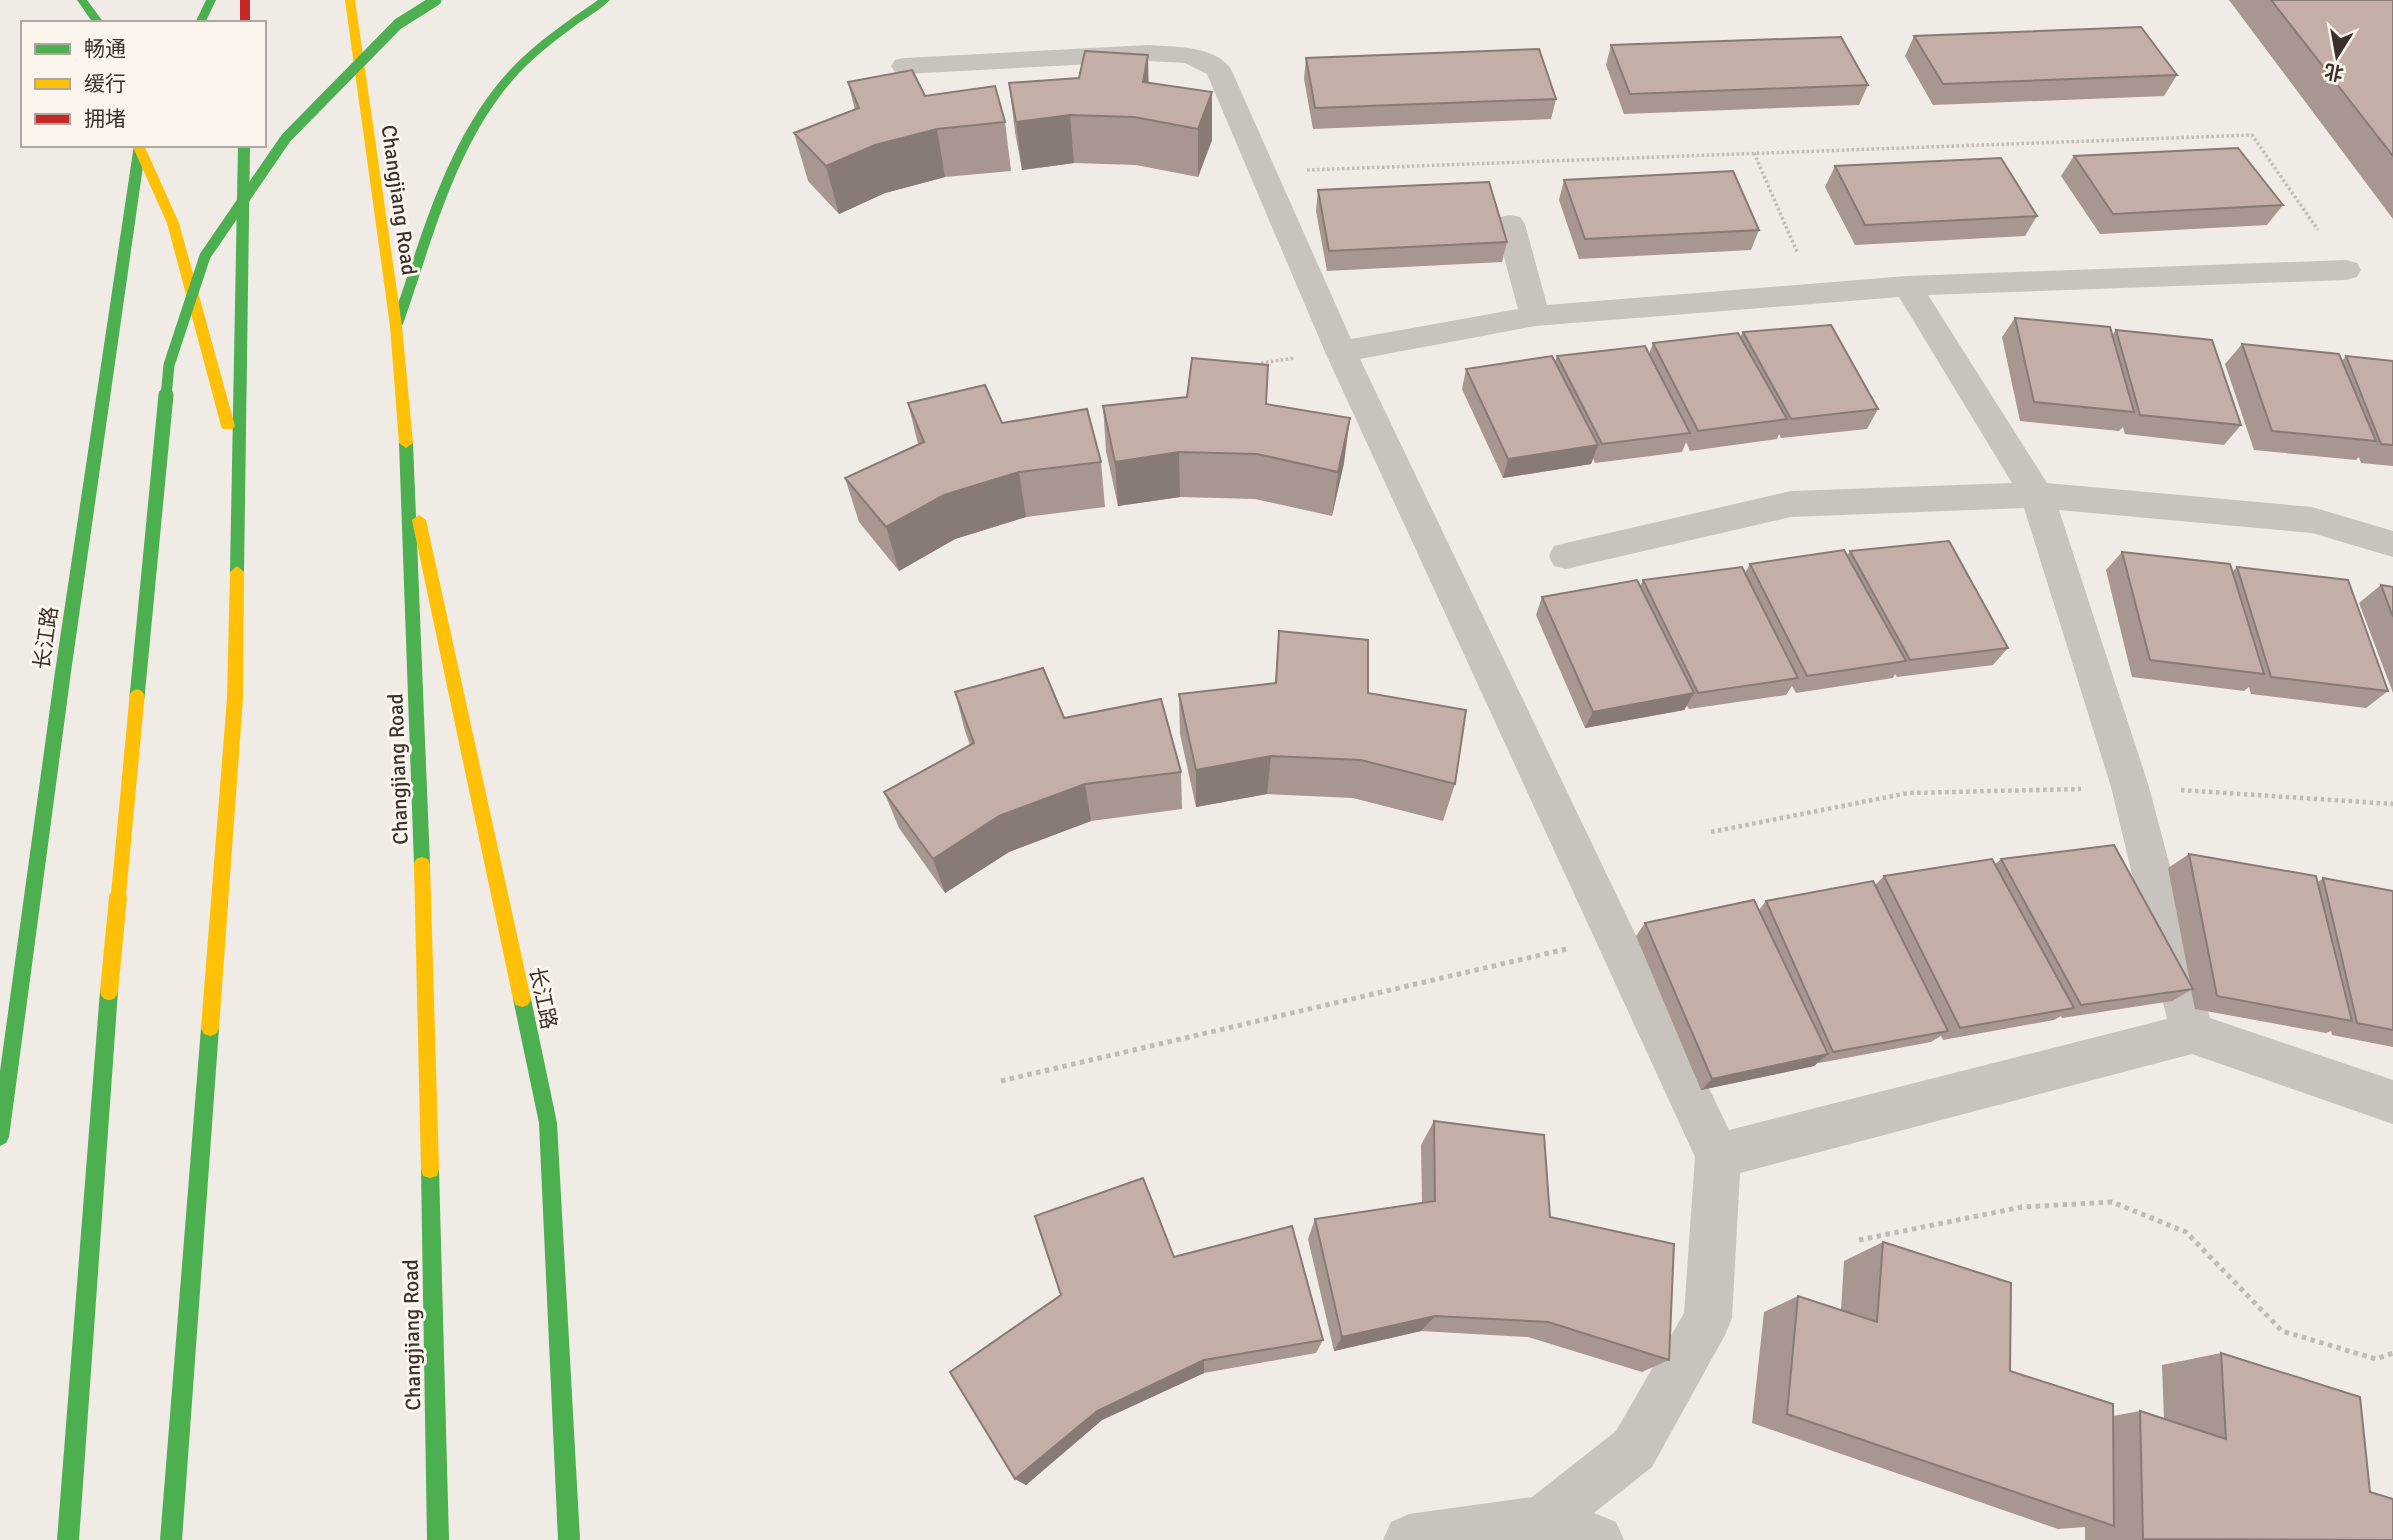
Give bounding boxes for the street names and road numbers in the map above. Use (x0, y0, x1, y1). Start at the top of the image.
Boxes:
street label: Changjiang Road (376, 123, 422, 277)
street label: 长江路 (29, 605, 63, 671)
street label: Changjiang Road (382, 693, 414, 845)
street label: 长江路 (524, 964, 562, 1032)
street label: Changjiang Road (398, 1259, 426, 1411)

